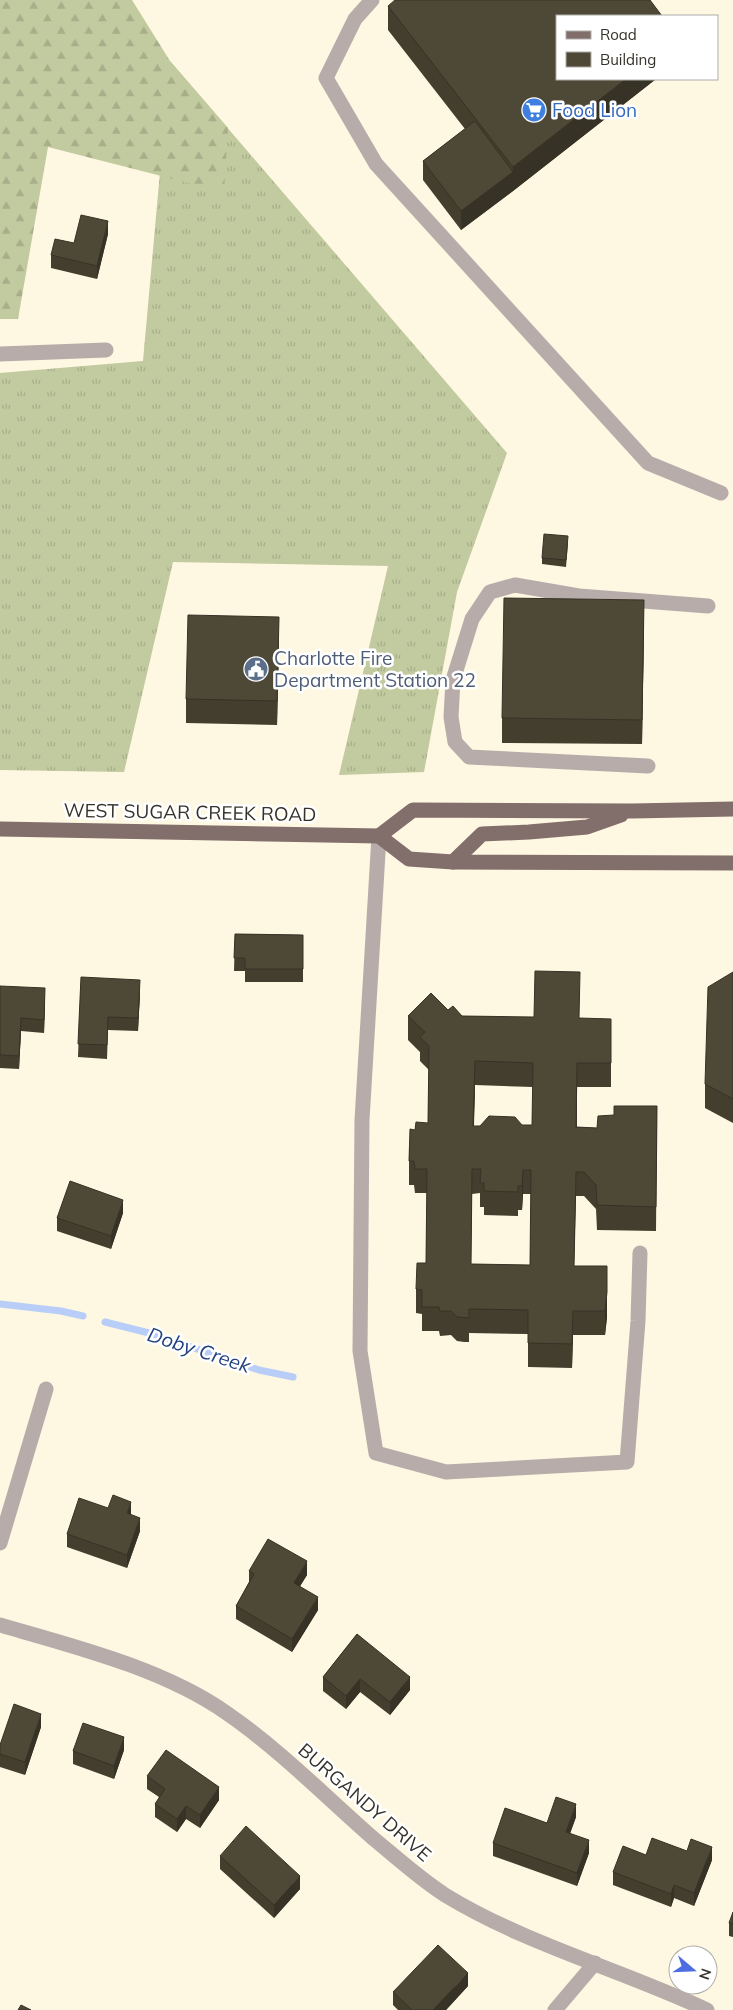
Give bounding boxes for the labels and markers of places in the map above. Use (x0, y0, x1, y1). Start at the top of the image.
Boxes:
supermarket icon: Food Lion (521, 97, 547, 123)
place label: Food Lion (552, 98, 637, 122)
place label: Charlotte Fire Department Station 22 (274, 646, 476, 692)
public building icon: Charlotte Fire Department Station 22 (243, 656, 269, 682)

